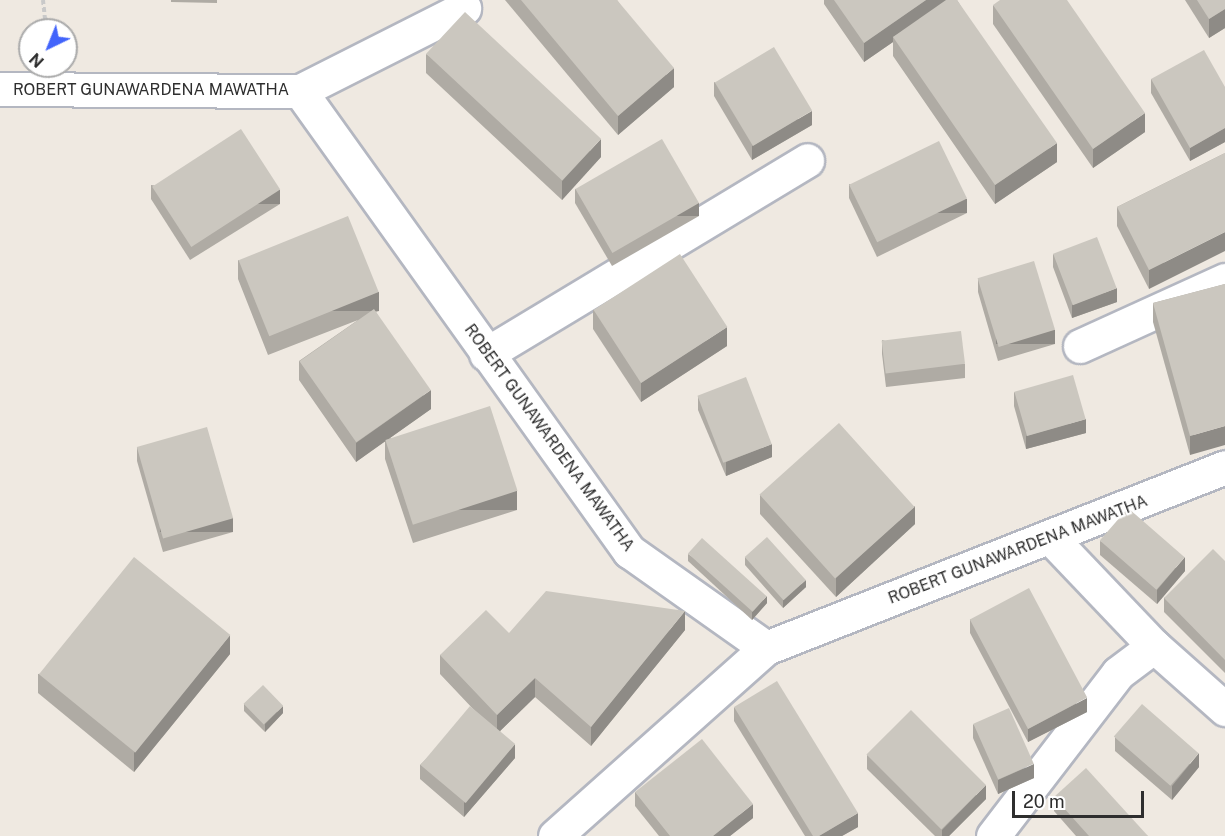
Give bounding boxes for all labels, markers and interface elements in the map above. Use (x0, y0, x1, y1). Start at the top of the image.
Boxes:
north arrow (18, 18, 78, 78)
text: N (26, 49, 48, 71)
street label: ROBERT GUNAWARDENA MAWATHA (13, 80, 289, 100)
street label: ROBERT GUNAWARDENA MAWATHA (460, 321, 638, 555)
street label: ROBERT GUNAWARDENA MAWATHA (886, 492, 1150, 608)
scale bar (1015, 779, 1147, 817)
text: 20 m (1023, 791, 1065, 812)

